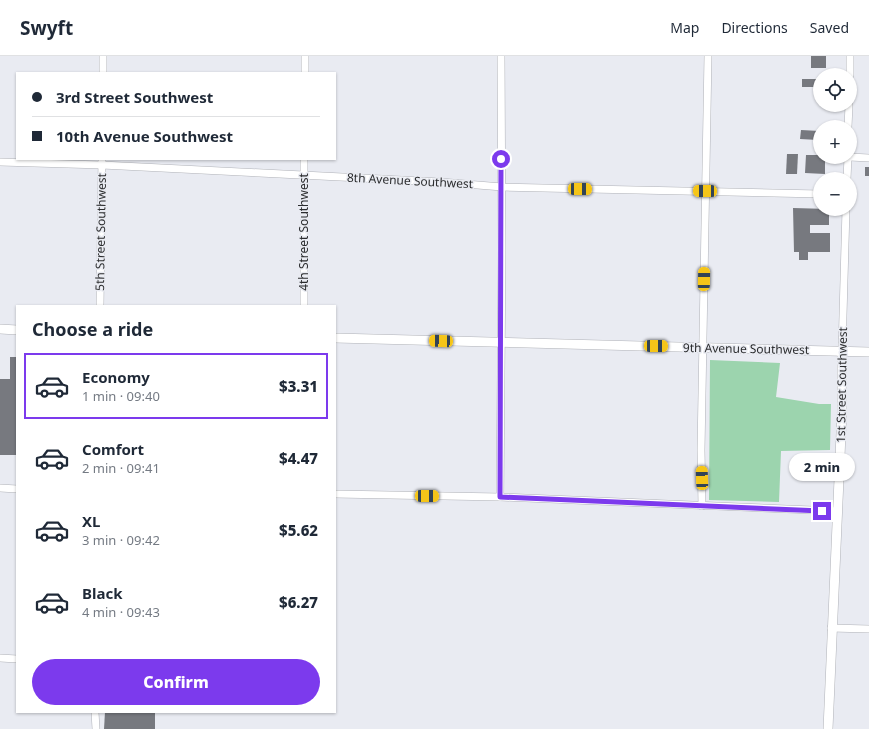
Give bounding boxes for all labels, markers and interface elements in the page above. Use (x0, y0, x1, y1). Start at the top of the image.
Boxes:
text: Swyft (20, 15, 73, 41)
text: Map (670, 18, 699, 37)
text: Directions (721, 18, 788, 37)
text: Saved (810, 18, 849, 37)
map controls (813, 68, 857, 216)
button: locate (813, 68, 857, 112)
text: 3rd Street Southwest (56, 87, 213, 107)
button: + (813, 120, 857, 164)
text: 10th Avenue Southwest (56, 126, 233, 146)
route start (492, 150, 510, 168)
street label: 8th Avenue Southwest (347, 169, 474, 192)
street label: 5th Street Southwest (91, 172, 110, 291)
button: − (813, 172, 857, 216)
street label: 4th Street Southwest (295, 173, 312, 291)
car (568, 183, 592, 195)
car (693, 185, 717, 197)
car (698, 267, 710, 291)
text: Choose a ride (32, 317, 153, 341)
street label: 1st Street Southwest (832, 326, 851, 443)
car (429, 335, 453, 347)
street label: 9th Avenue Southwest (683, 339, 810, 358)
car (644, 340, 668, 352)
text: Economy (82, 367, 150, 387)
icon: car (34, 368, 70, 404)
text: $3.31 (279, 376, 318, 396)
text: 1 min · 09:40 (82, 387, 160, 405)
text: Comfort (82, 439, 144, 459)
icon: car (34, 440, 70, 476)
text: $4.47 (279, 448, 318, 468)
callout: 2 min (789, 453, 855, 481)
text: 2 min (804, 458, 840, 476)
text: 2 min · 09:41 (82, 459, 160, 477)
car (696, 466, 708, 490)
car (415, 490, 439, 502)
route end (813, 502, 831, 520)
text: XL (82, 511, 100, 531)
icon: car (34, 512, 70, 548)
text: $5.62 (279, 520, 318, 540)
text: 3 min · 09:42 (82, 531, 160, 549)
text: Black (82, 583, 122, 603)
icon: car (34, 584, 70, 620)
text: $6.27 (279, 592, 318, 612)
text: 4 min · 09:43 (82, 603, 160, 621)
button: Confirm (32, 659, 320, 705)

